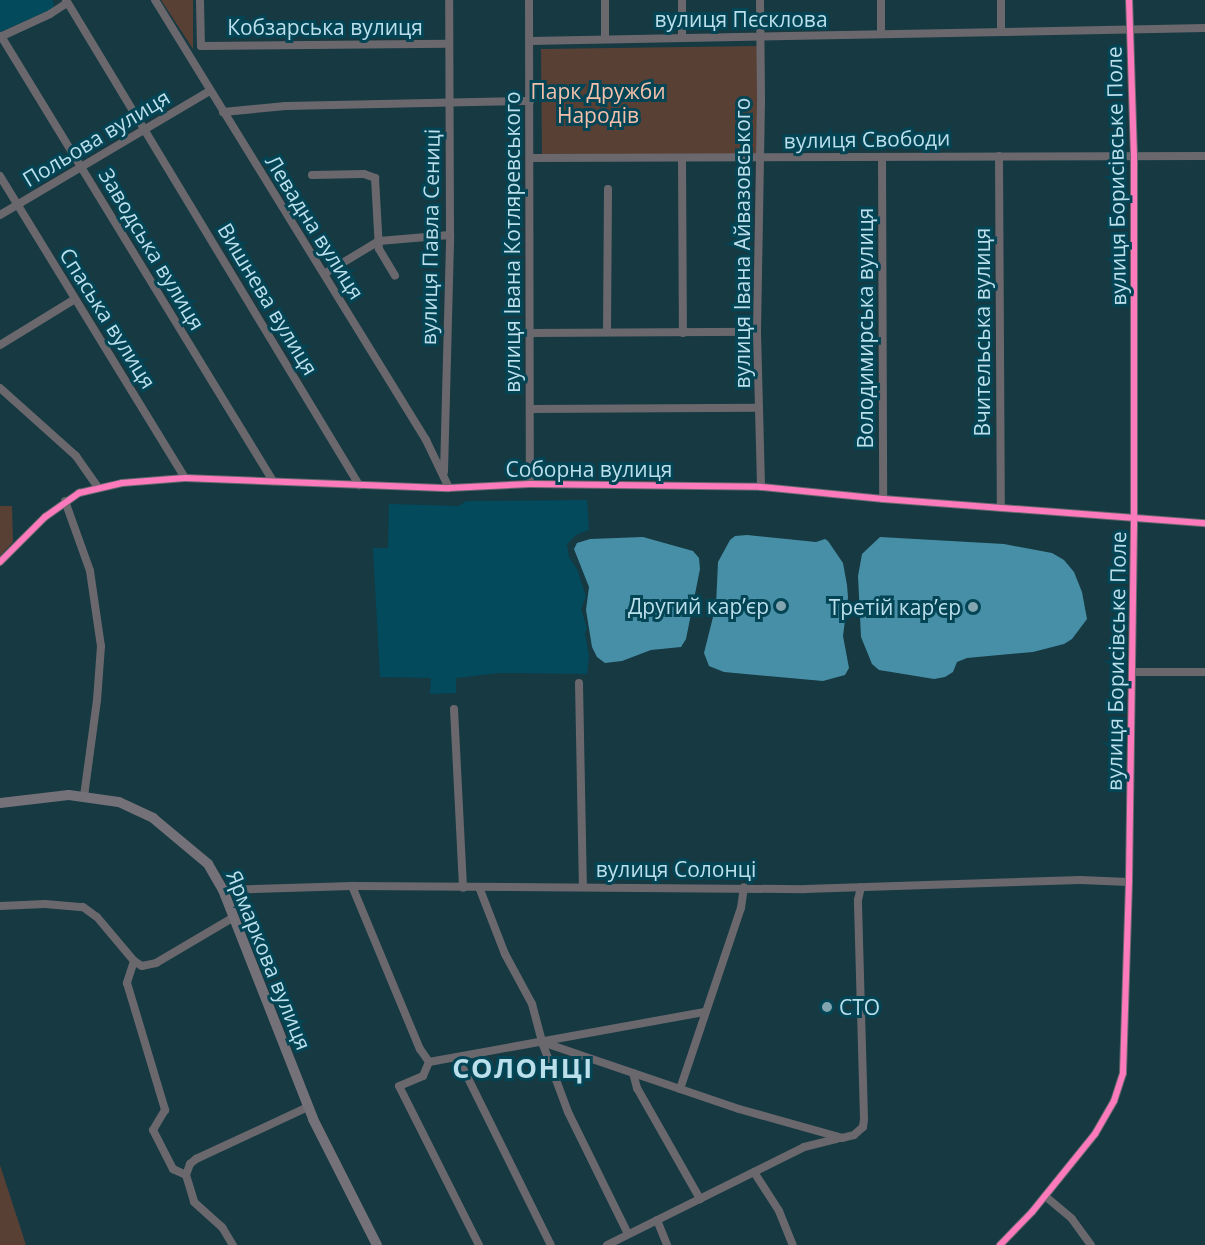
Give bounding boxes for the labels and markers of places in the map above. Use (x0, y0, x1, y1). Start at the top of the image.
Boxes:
place label: Другий кар’єр (628, 593, 769, 619)
place label: Третій кар’єр (829, 594, 961, 620)
marker: Другий кар’єр (774, 599, 788, 613)
marker: Третій кар’єр (966, 600, 980, 614)
place label: СТО (839, 994, 880, 1020)
marker: СТО (820, 1000, 834, 1014)

